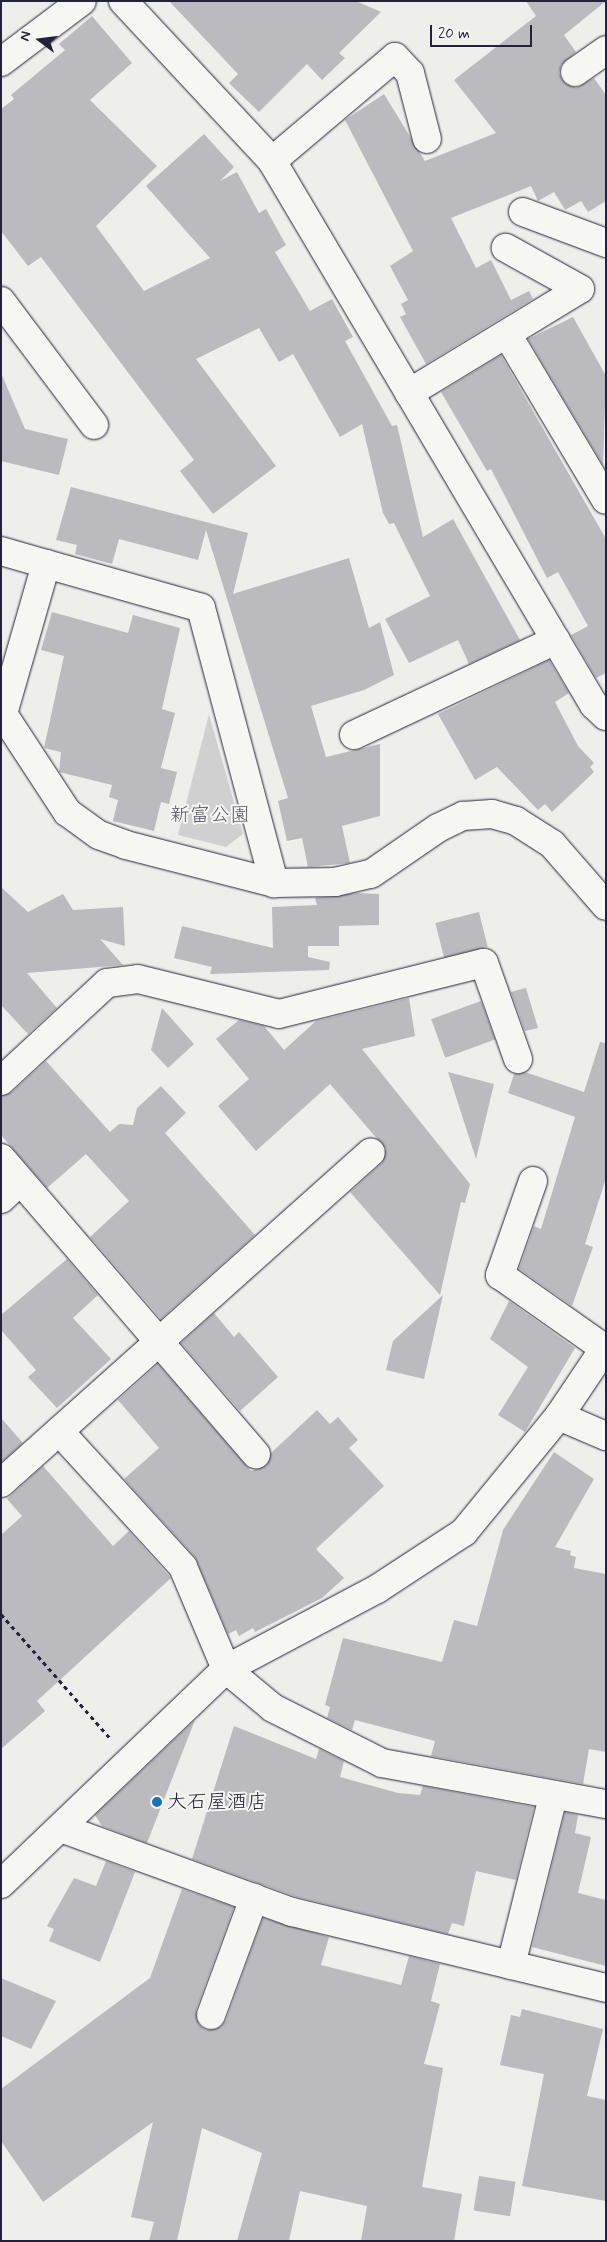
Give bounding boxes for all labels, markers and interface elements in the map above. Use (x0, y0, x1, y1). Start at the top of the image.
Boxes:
north arrow (15, 15, 65, 65)
scale bar (432, 15, 534, 47)
text: 20 m (438, 24, 470, 44)
text: N (16, 29, 35, 43)
park label: 新富公園 (170, 803, 250, 827)
place label: 大石屋酒店 (167, 1790, 267, 1814)
marker: 大石屋酒店 (151, 1796, 163, 1808)

